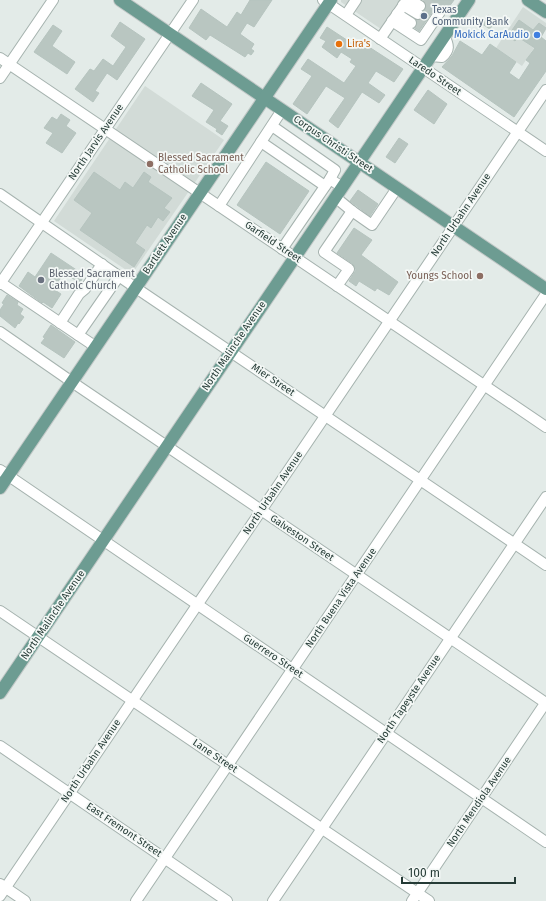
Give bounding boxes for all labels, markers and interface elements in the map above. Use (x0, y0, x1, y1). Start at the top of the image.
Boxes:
place label: Texas Community Bank (432, 4, 509, 28)
marker: Texas Community Bank (419, 11, 429, 21)
place label: Mokick CarAudio (454, 29, 529, 41)
marker: Mokick CarAudio (532, 30, 542, 40)
place label: Lira's (347, 38, 371, 50)
marker: Lira's (334, 39, 344, 49)
street label: Laredo Street (406, 54, 464, 98)
street label: North Jarvis Avenue (66, 102, 126, 182)
street label: Corpus Christi Street (291, 113, 375, 175)
place label: Blessed Sacrament Catholic School (158, 152, 244, 176)
marker: Blessed Sacrament Catholic School (145, 159, 155, 169)
street label: North Urbahn Avenue (429, 171, 493, 259)
street label: Bartlett Avenue (140, 212, 190, 276)
street label: Garfield Street (243, 219, 304, 265)
place label: Blessed Sacrament Catholc Church (49, 268, 135, 292)
place label: Youngs School (406, 270, 472, 282)
marker: Youngs School (475, 271, 485, 281)
marker: Blessed Sacrament Catholc Church (36, 275, 46, 285)
street label: North Malinche Avenue (200, 299, 268, 393)
street label: Mier Street (249, 361, 297, 399)
street label: North Urbahn Avenue (241, 449, 305, 537)
street label: Galveston Street (268, 512, 337, 564)
street label: North Buena Vista Avenue (303, 546, 379, 650)
street label: North Malinche Avenue (19, 568, 87, 662)
street label: Guerrero Street (241, 632, 306, 681)
street label: North Tapeyste Avenue (375, 652, 443, 746)
street label: North Urbahn Avenue (59, 717, 123, 805)
street label: Lane Street (190, 737, 240, 776)
street label: North Mendiola Avenue (444, 754, 514, 850)
street label: East Fremont Street (84, 800, 164, 860)
scale bar (402, 859, 515, 885)
text: 100 m (408, 866, 440, 880)

